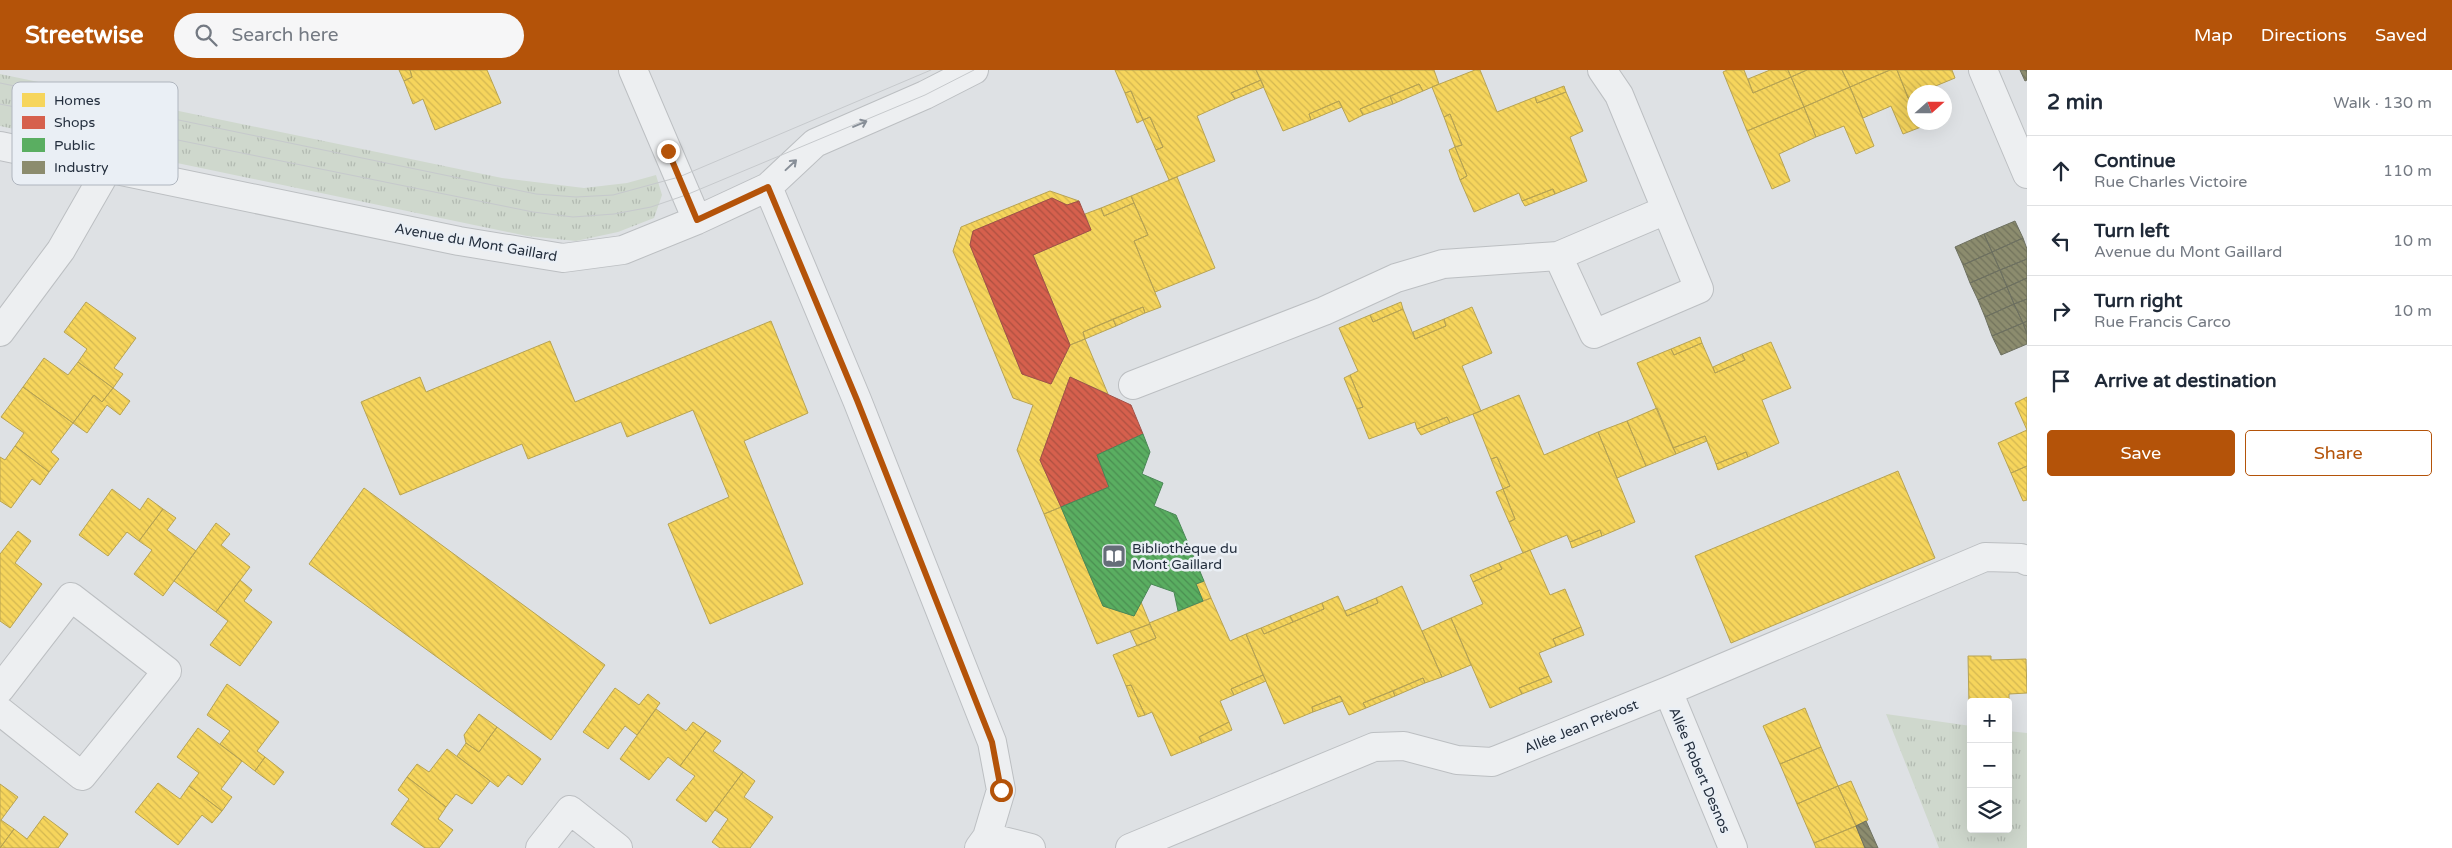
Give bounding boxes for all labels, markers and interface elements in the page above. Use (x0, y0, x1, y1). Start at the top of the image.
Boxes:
search box (174, 13, 524, 58)
text: Streetwise (25, 21, 144, 50)
icon: search (192, 21, 220, 49)
text: Search here (232, 24, 338, 46)
text: Map (2194, 24, 2233, 46)
text: Directions (2261, 24, 2347, 46)
text: Saved (2375, 24, 2427, 46)
legend (12, 82, 178, 185)
north arrow (1907, 85, 1952, 130)
text: 2 min (2047, 90, 2103, 115)
text: Homes (54, 92, 101, 109)
text: Walk · 130 m (2333, 93, 2432, 113)
text: Shops (54, 114, 95, 131)
one-way arrow (852, 118, 867, 128)
text: Public (54, 137, 95, 154)
route end (657, 140, 680, 163)
text: Continue (2094, 150, 2176, 172)
icon: ahead (2047, 157, 2075, 185)
text: Industry (54, 159, 109, 176)
one-way arrow (785, 159, 798, 171)
text: 110 m (2383, 161, 2432, 181)
text: Rue Charles Victoire (2094, 172, 2247, 192)
street label: Avenue du Mont Gaillard (393, 220, 558, 265)
text: Turn left (2094, 220, 2170, 242)
icon: left (2047, 227, 2075, 255)
text: 10 m (2393, 231, 2432, 251)
text: Avenue du Mont Gaillard (2094, 242, 2282, 262)
text: Turn right (2094, 290, 2182, 312)
icon: right (2047, 297, 2075, 325)
text: 10 m (2393, 301, 2432, 321)
text: Rue Francis Carco (2094, 312, 2231, 332)
icon: arrive (2047, 367, 2075, 395)
text: Arrive at destination (2094, 370, 2277, 392)
button: Save (2047, 430, 2235, 476)
button: Share (2245, 430, 2432, 476)
place label: Bibliothèque du Mont Gaillard (1132, 540, 1237, 573)
library icon: Bibliothèque du Mont Gaillard (1101, 543, 1127, 569)
street label: Allée Jean Prévost (1522, 696, 1641, 757)
map controls (1967, 698, 2012, 833)
button: + (1967, 698, 2012, 743)
street label: Allée Robert Desnos (1665, 705, 1734, 836)
button: − (1967, 743, 2012, 788)
route start (990, 779, 1013, 802)
button: layers (1967, 788, 2012, 833)

